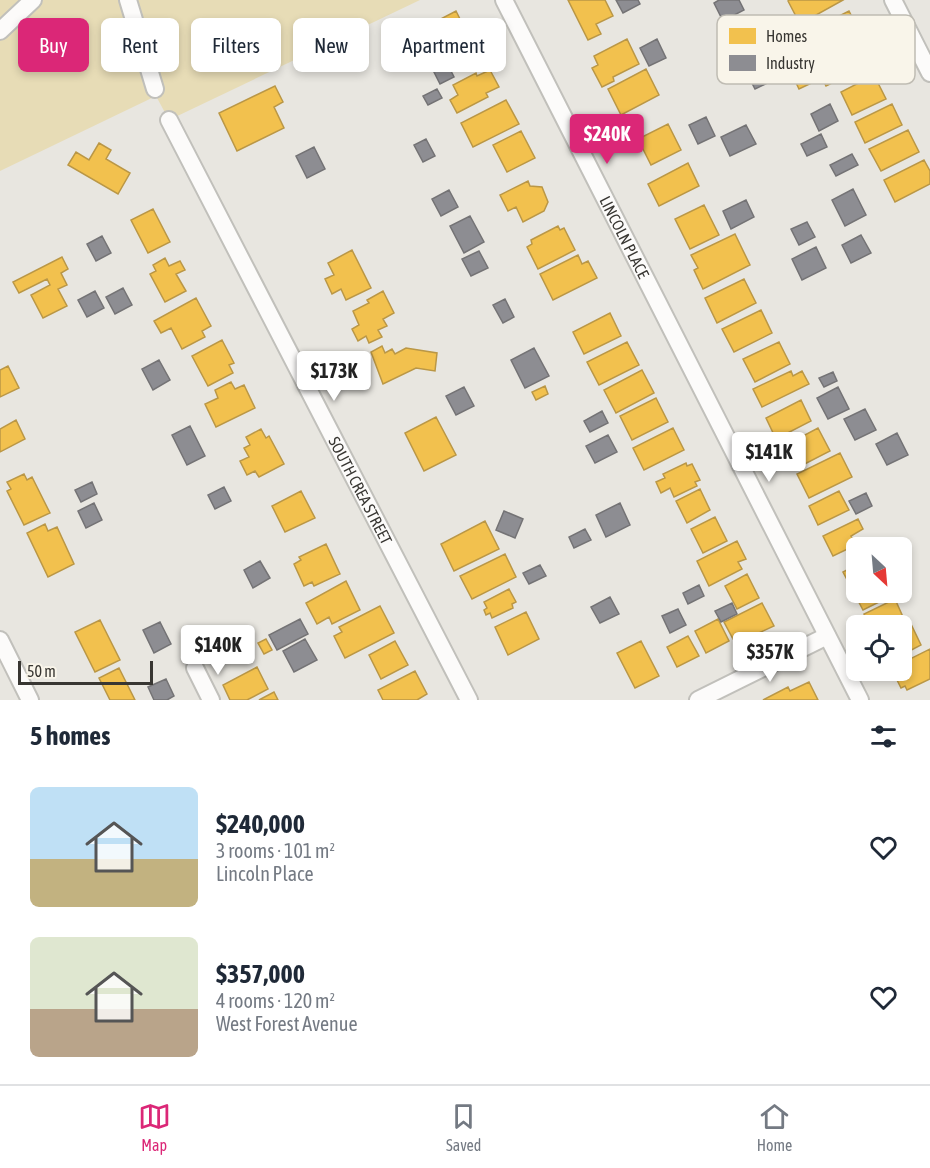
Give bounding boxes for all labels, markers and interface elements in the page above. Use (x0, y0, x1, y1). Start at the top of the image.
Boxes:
legend (717, 15, 915, 84)
chip: Buy (18, 18, 89, 72)
chip: Rent (101, 18, 179, 72)
chip: Filters (191, 18, 281, 72)
chip: New (293, 18, 369, 72)
chip: Apartment (381, 18, 506, 72)
text: Homes (766, 27, 808, 45)
text: Industry (766, 54, 815, 73)
pin: $240K (565, 114, 649, 165)
text: $240K (584, 122, 630, 145)
street label: LINCOLN PLACE (596, 193, 653, 281)
pin: $173K (292, 351, 376, 402)
text: $173K (311, 359, 357, 382)
pin: $141K (727, 432, 811, 483)
street label: SOUTH CREA STREET (325, 434, 396, 547)
text: $141K (746, 440, 792, 463)
north arrow (846, 537, 912, 603)
map controls (846, 537, 912, 681)
button: locate (846, 615, 912, 681)
pin: $140K (176, 625, 260, 676)
pin: $357K (728, 632, 812, 683)
text: $140K (195, 633, 241, 656)
text: $357K (747, 640, 793, 663)
scale bar (18, 658, 153, 686)
text: 50 m (27, 662, 56, 680)
icon: filters (867, 720, 900, 753)
text: 5 homes (30, 721, 110, 751)
text: $240,000 (216, 809, 305, 839)
icon: home (78, 811, 150, 883)
icon: heart (867, 831, 900, 864)
text: 3 rooms · 101 m² (216, 839, 335, 862)
text: Lincoln Place (216, 862, 313, 885)
text: $357,000 (216, 959, 305, 989)
icon: home (78, 961, 150, 1033)
icon: heart (867, 981, 900, 1014)
text: 4 rooms · 120 m² (216, 989, 335, 1012)
text: West Forest Avenue (216, 1012, 358, 1035)
tab: Map (138, 1100, 171, 1154)
tab: Saved (446, 1100, 481, 1154)
tab: Home (757, 1100, 792, 1154)

